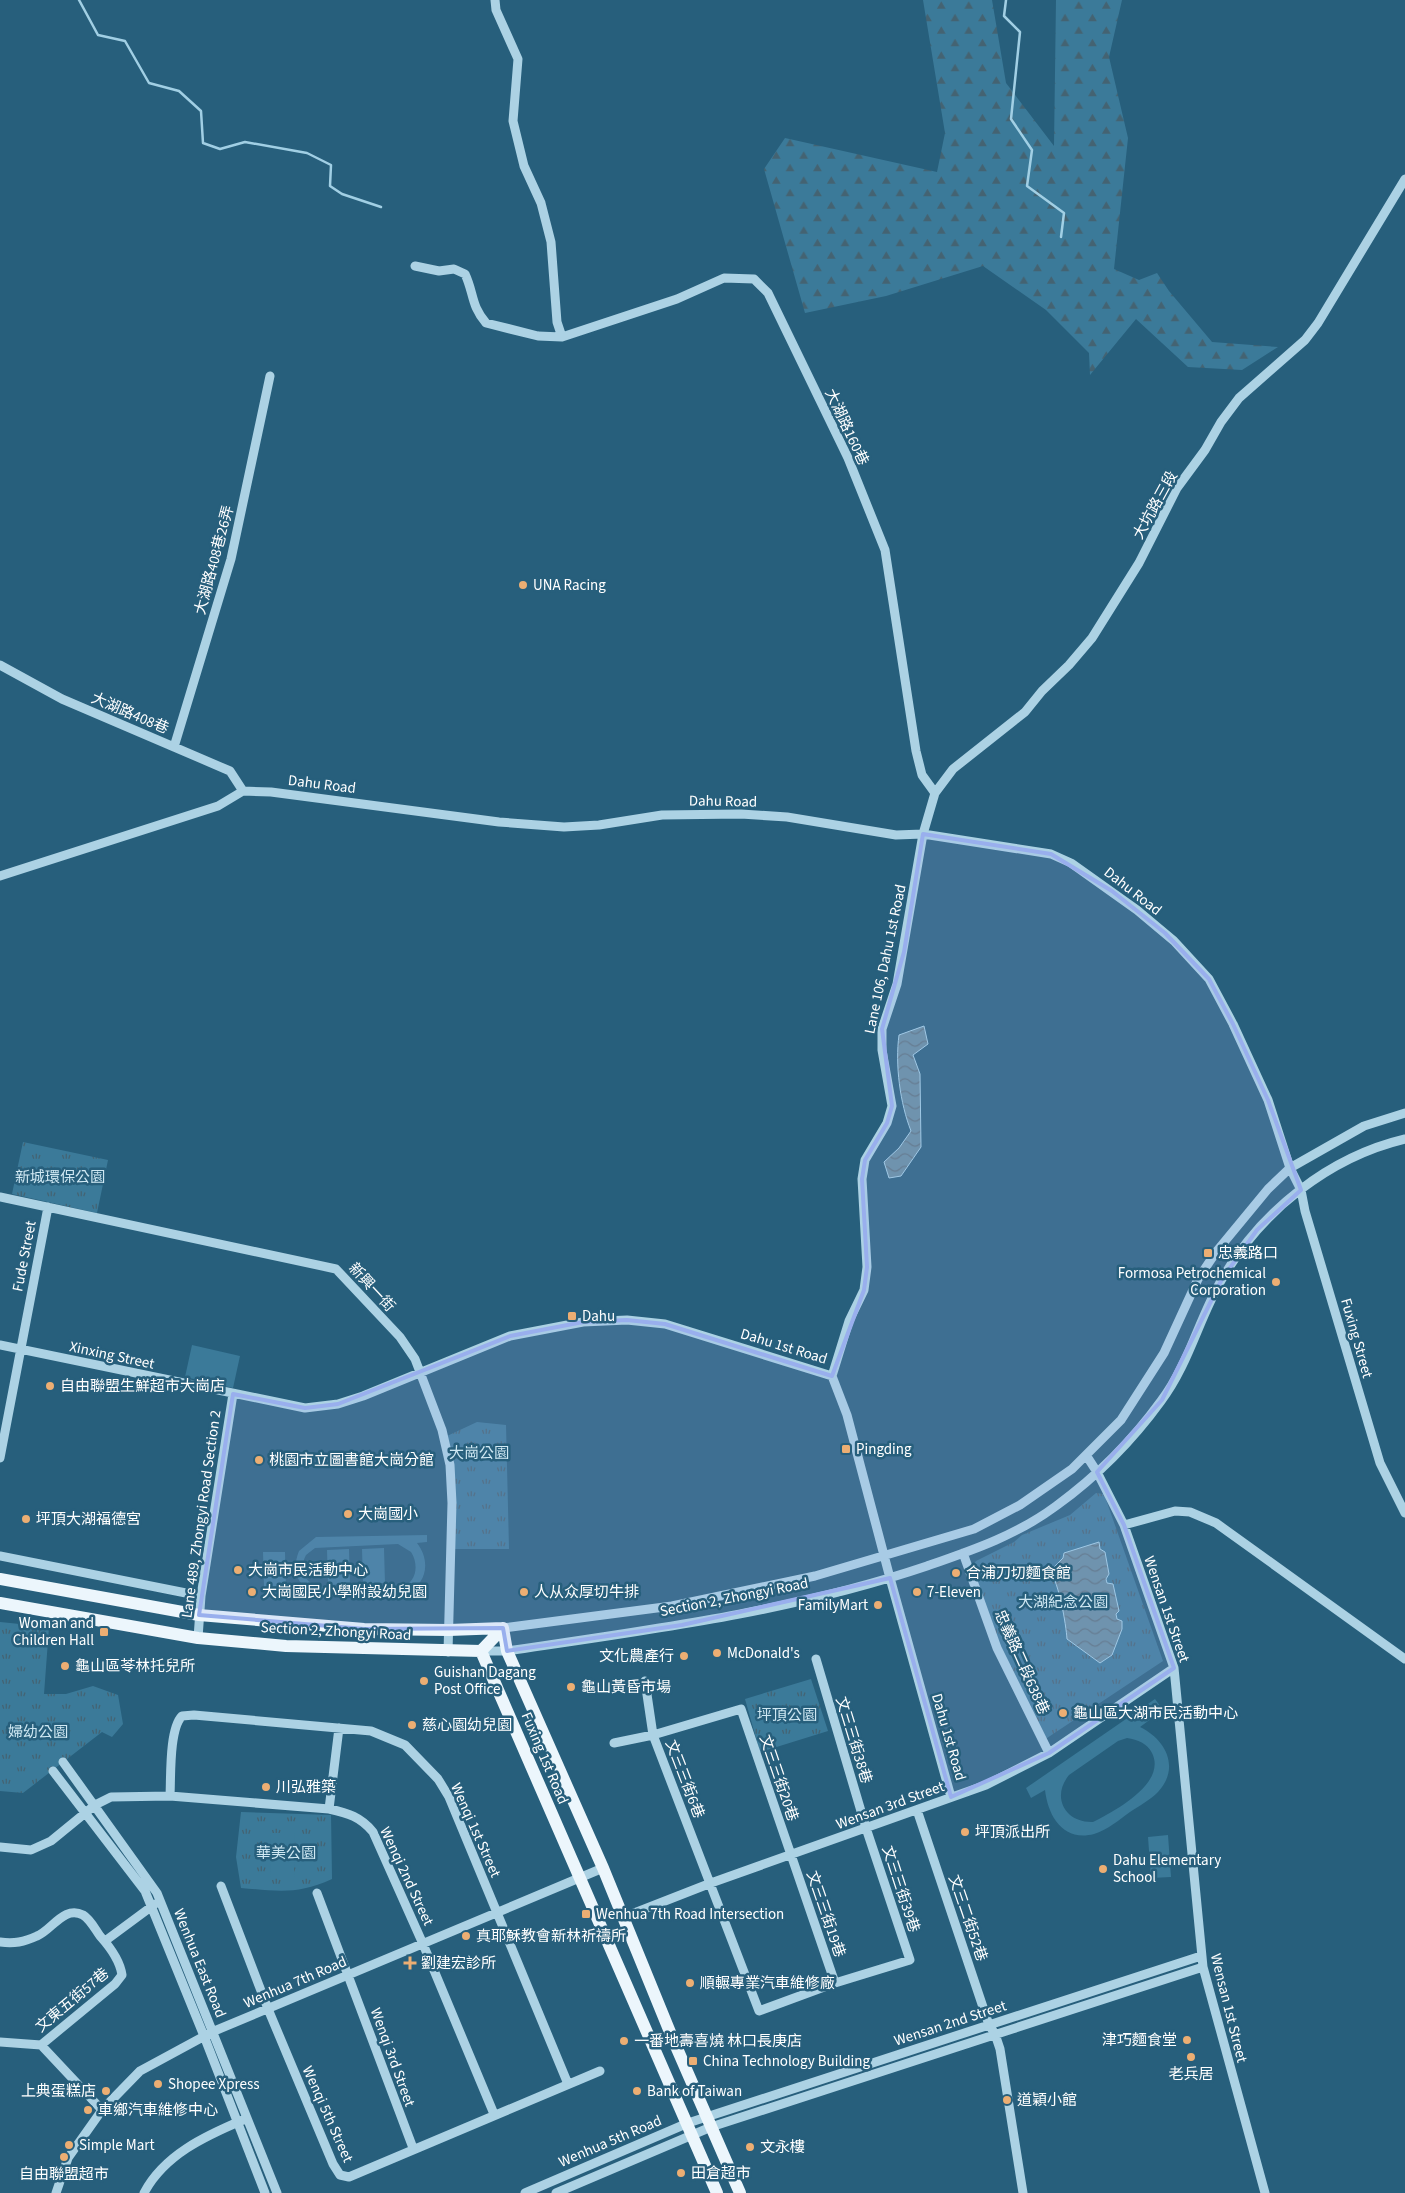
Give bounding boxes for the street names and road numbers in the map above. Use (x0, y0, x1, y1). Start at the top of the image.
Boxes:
street label: 大湖路160巷 (820, 385, 873, 469)
street label: 大坑路三段 (1128, 467, 1183, 543)
street label: 大湖路408巷26弄 (190, 503, 239, 617)
street label: 大湖路408巷 (88, 688, 172, 739)
street label: Dahu Road (287, 770, 357, 799)
street label: Dahu Road (689, 790, 757, 813)
street label: Dahu Road (1099, 862, 1166, 921)
street label: Lane 106, Dahu 1st Road (859, 882, 912, 1036)
street label: Fude Street (7, 1219, 42, 1293)
street label: 新興一街 (343, 1258, 400, 1316)
street label: Fuxing Street (1335, 1296, 1378, 1380)
street label: Dahu 1st Road (738, 1323, 830, 1370)
street label: Xinxing Street (67, 1336, 156, 1375)
street label: Lane 489, Zhongyi Road Section 2 (177, 1409, 226, 1619)
street label: Wensan 1st Street (1138, 1553, 1195, 1665)
street label: Section 2, Zhongyi Road (658, 1573, 810, 1622)
street label: 忠義路二段638巷 (989, 1607, 1054, 1718)
street label: Section 2, Zhongyi Road (260, 1617, 412, 1646)
street label: Dahu 1st Road (926, 1691, 971, 1783)
street label: 文三三街38巷 (830, 1694, 877, 1786)
street label: Fuxing 1st Road (516, 1709, 573, 1807)
street label: 文三三街20巷 (754, 1732, 803, 1824)
street label: 文三三街6巷 (660, 1737, 709, 1821)
street label: Wensan 3rd Street (833, 1776, 947, 1835)
street label: Wenqi 1st Street (445, 1780, 506, 1881)
street label: Wenqi 2nd Street (374, 1823, 439, 1929)
street label: 文三三街39巷 (877, 1843, 924, 1935)
street label: 文三三街19巷 (801, 1868, 850, 1960)
street label: 文三二街52巷 (943, 1872, 992, 1964)
street label: Wenhua East Road (168, 1905, 231, 2021)
street label: Wenhua 7th Road (240, 1951, 350, 2014)
street label: Wensan 1st Street (1205, 1951, 1252, 2065)
street label: 文東五街57巷 (31, 1963, 114, 2037)
street label: Wensan 2nd Street (891, 1995, 1009, 2052)
street label: Wenqi 3rd Street (365, 2005, 420, 2110)
street label: Wenqi 5th Street (297, 2063, 358, 2166)
street label: Wenhua 5th Road (555, 2110, 665, 2173)

